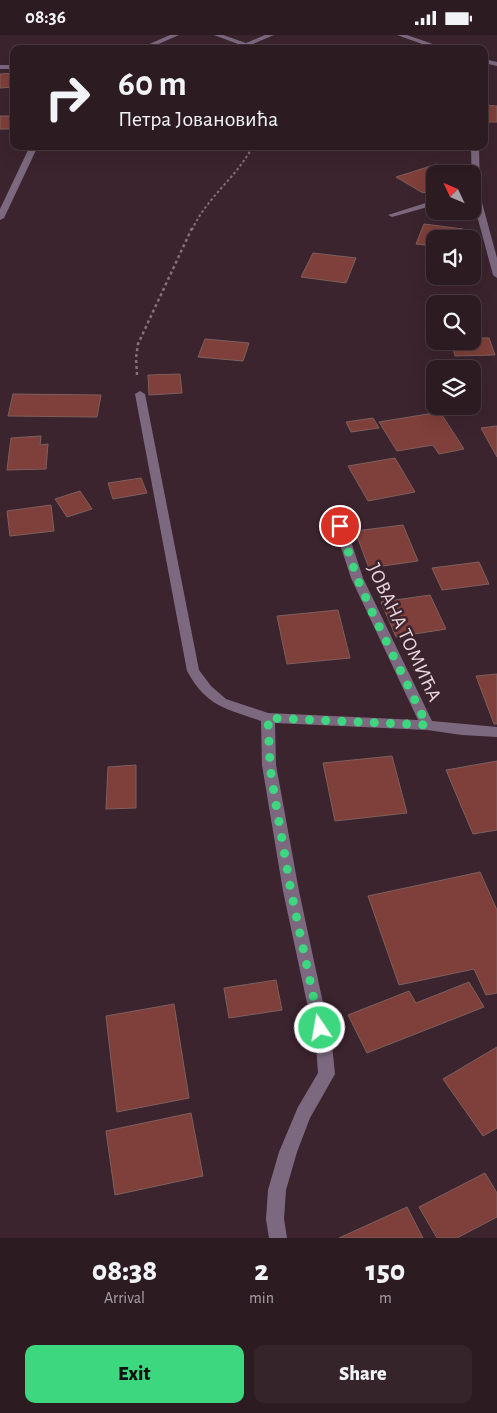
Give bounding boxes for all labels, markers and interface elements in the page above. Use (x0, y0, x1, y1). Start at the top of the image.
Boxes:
text: 08:36 (25, 8, 66, 27)
icon: right (35, 65, 100, 130)
text: 60 m (118, 67, 187, 102)
text: Петра Јовановића (118, 108, 278, 130)
north arrow (426, 165, 481, 220)
map controls (426, 165, 481, 415)
button: sound (426, 230, 481, 285)
button: search (426, 295, 481, 350)
button: layers (426, 360, 481, 415)
pin (319, 505, 361, 547)
icon: arrive (326, 512, 354, 540)
street label: ЈОВАНА ТОМИЋА (363, 560, 445, 705)
position arrow (293, 1001, 345, 1053)
text: 08:38 (92, 1256, 157, 1286)
text: 2 (254, 1256, 269, 1286)
text: 150 (366, 1256, 405, 1286)
text: Arrival (104, 1290, 145, 1306)
text: min (249, 1290, 274, 1306)
text: m (379, 1290, 392, 1306)
button: Exit (25, 1345, 244, 1403)
button: Share (254, 1345, 472, 1403)

